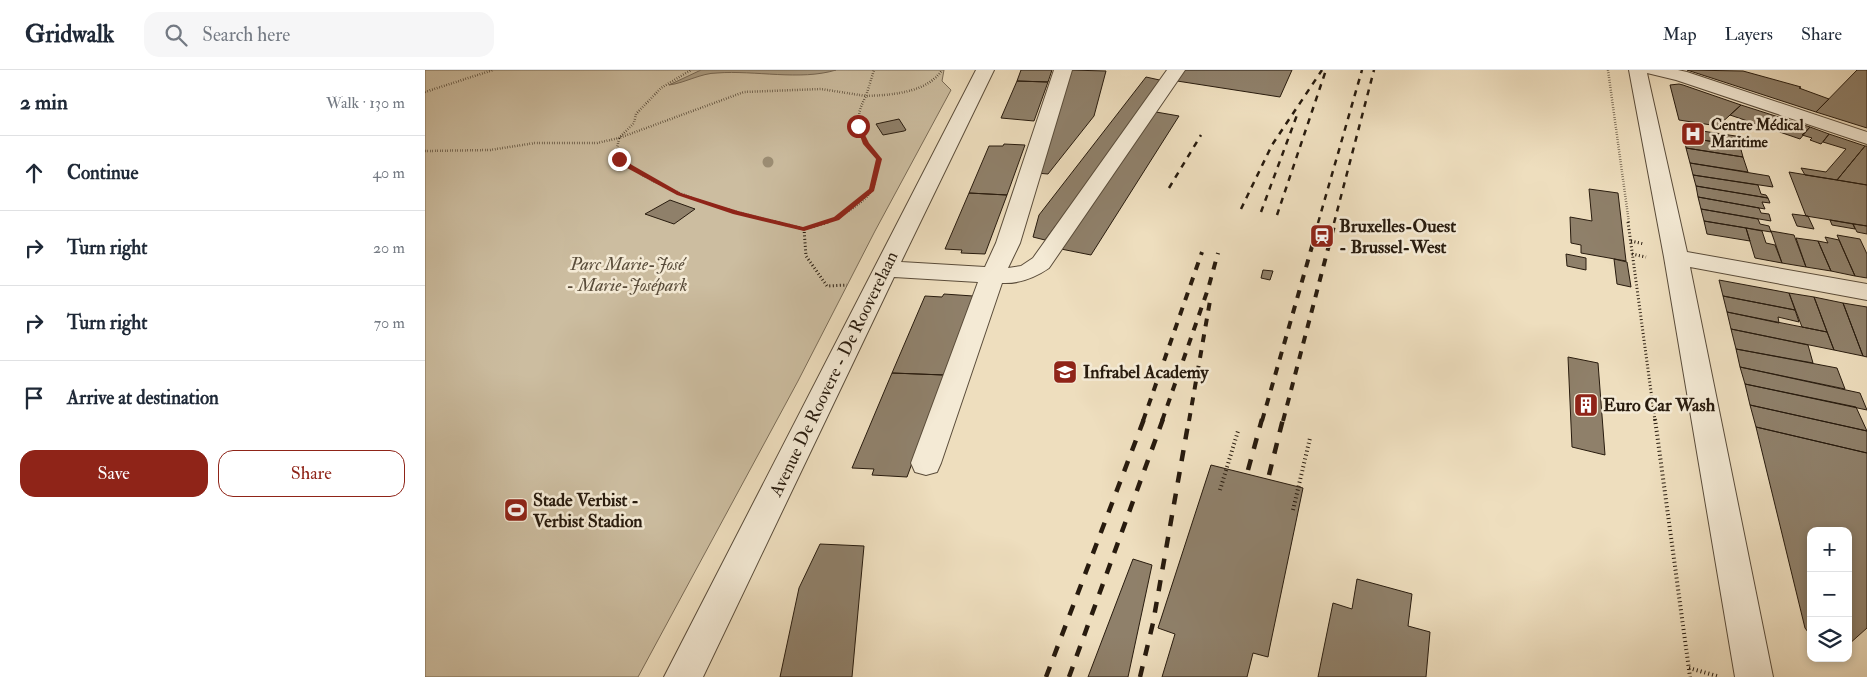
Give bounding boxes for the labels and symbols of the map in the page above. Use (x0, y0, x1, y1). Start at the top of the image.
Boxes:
route start (847, 115, 870, 138)
place label: Centre Médical Maritime (1710, 116, 1804, 152)
hospital icon: Centre Médical Maritime (1680, 121, 1706, 147)
route end (608, 148, 631, 171)
place label: Bruxelles-Ouest - Brussel-West (1339, 215, 1456, 259)
station icon: Bruxelles-Ouest - Brussel-West (1309, 223, 1335, 249)
street label: Avenue De Roovere - De Rooverelaan (764, 248, 904, 501)
park label: Parc Marie-José - Marie-Josépark (566, 253, 688, 297)
school or university icon: Infrabel Academy (1052, 359, 1078, 385)
place label: Infrabel Academy (1083, 361, 1209, 384)
building icon: Euro Car Wash (1573, 392, 1599, 418)
place label: Euro Car Wash (1603, 394, 1716, 417)
place label: Stade Verbist - Verbist Stadion (532, 489, 643, 533)
sports icon: Stade Verbist - Verbist Stadion (503, 497, 529, 523)

